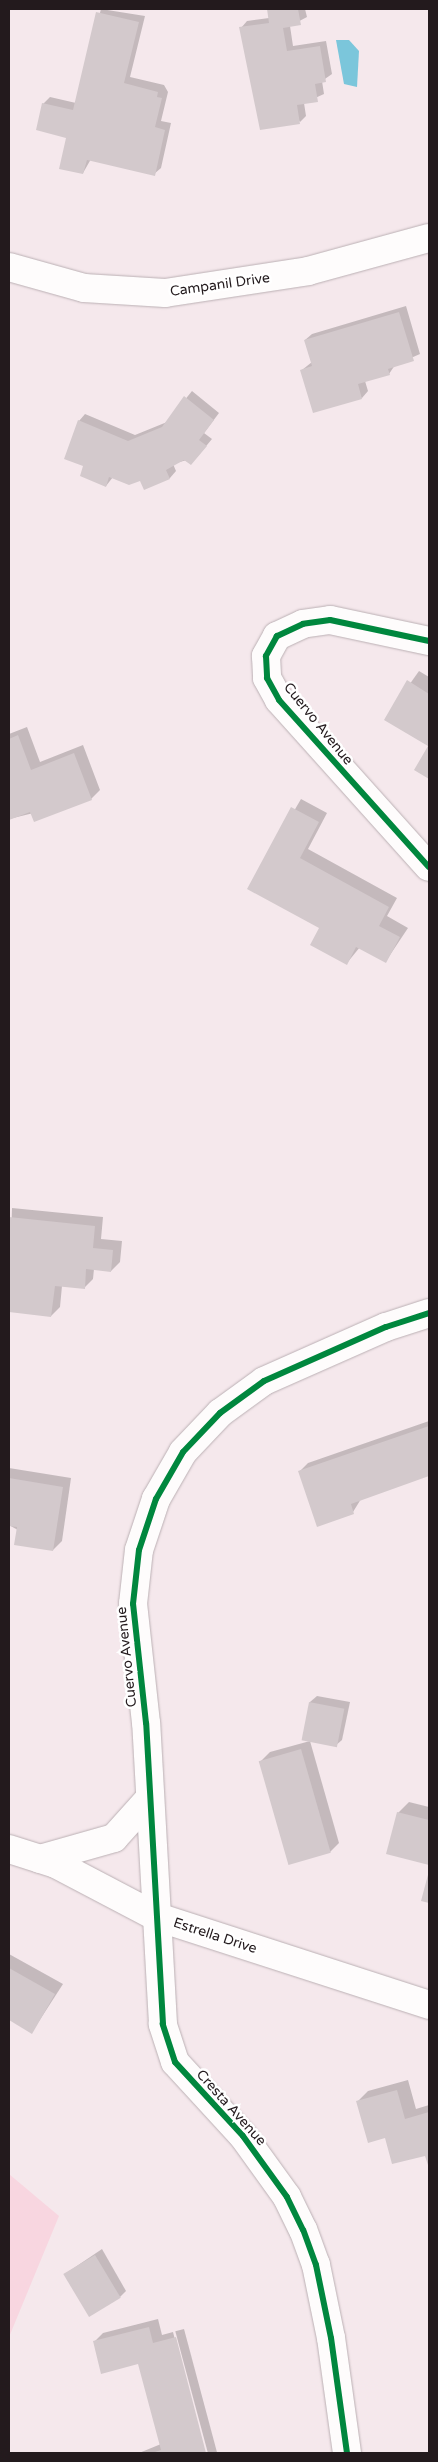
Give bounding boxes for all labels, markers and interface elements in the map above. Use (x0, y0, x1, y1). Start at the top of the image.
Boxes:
street label: Campanil Drive (169, 270, 271, 300)
street label: Cuervo Avenue (280, 679, 356, 769)
street label: Cuervo Avenue (113, 1606, 141, 1708)
street label: Estrella Drive (171, 1915, 259, 1957)
street label: Cresta Avenue (193, 2067, 269, 2149)

